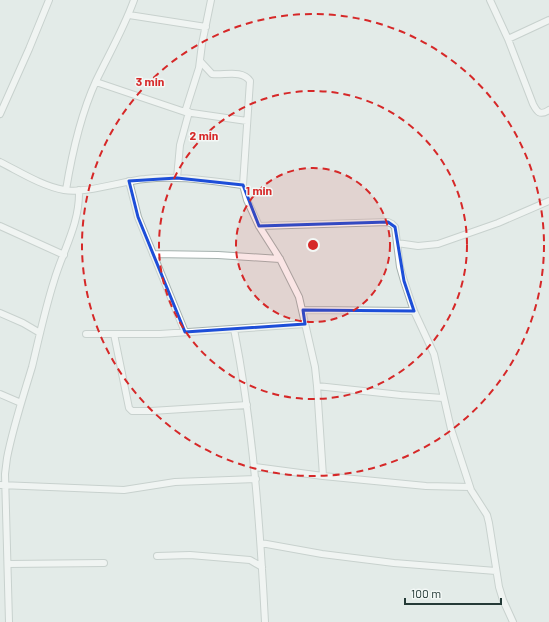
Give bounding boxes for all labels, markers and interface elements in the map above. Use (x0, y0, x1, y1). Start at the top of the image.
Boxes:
text: 3 min (136, 74, 164, 88)
text: 2 min (190, 128, 218, 142)
text: 1 min (246, 183, 272, 197)
centre of rings (306, 238, 320, 252)
scale bar (405, 580, 501, 606)
text: 100 m (411, 586, 441, 600)

